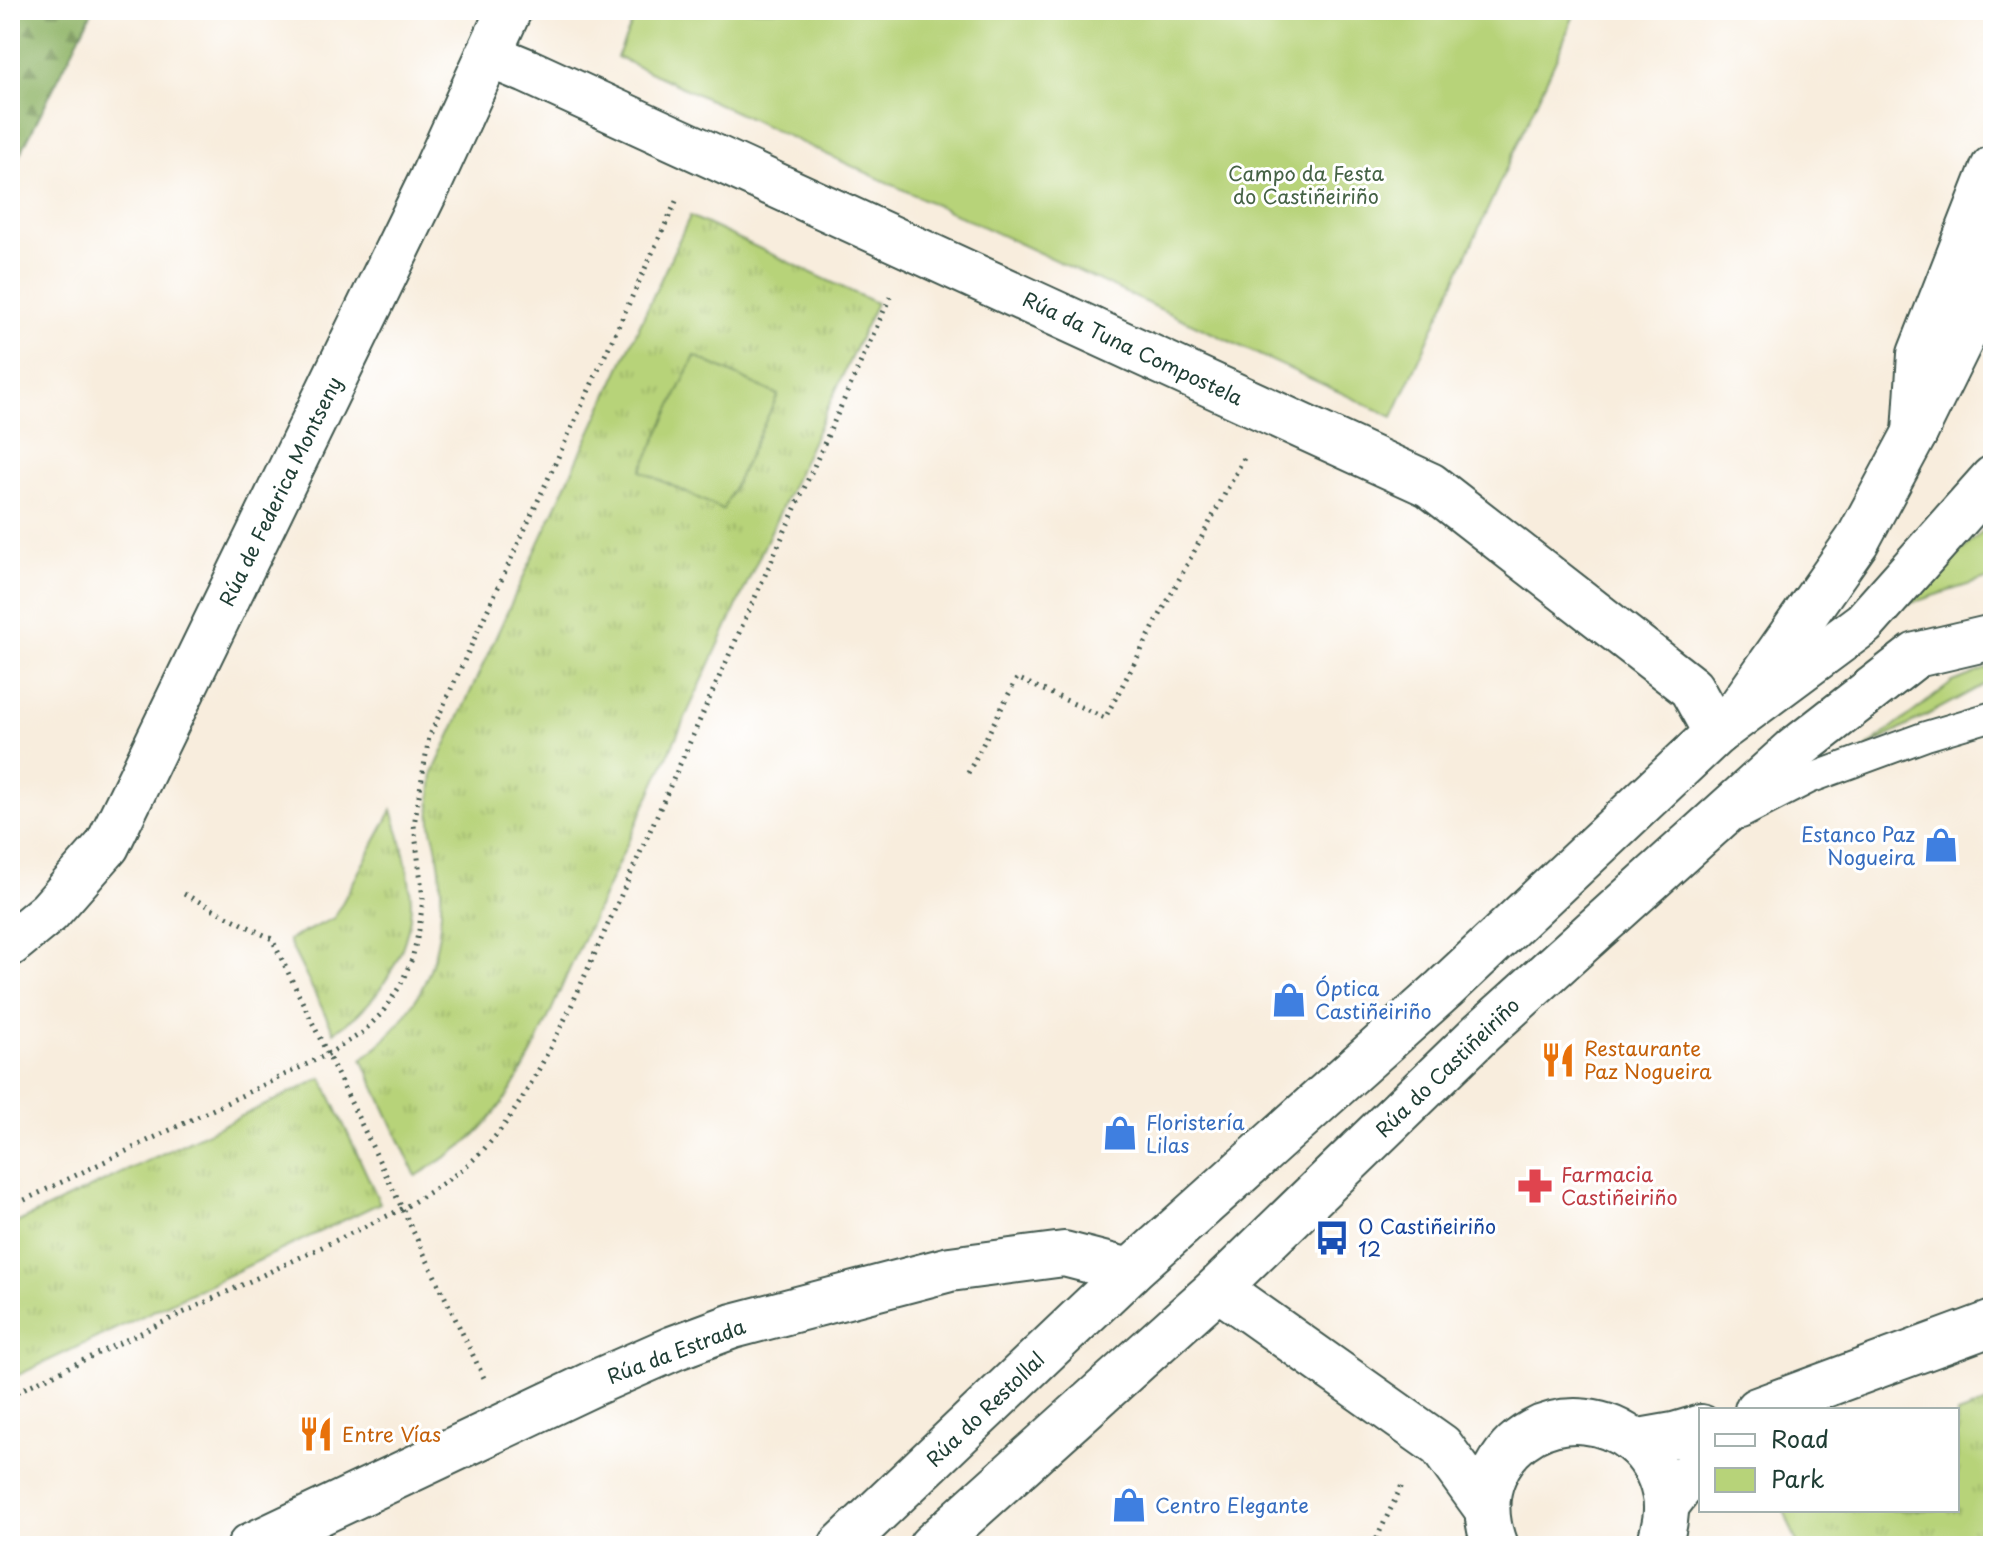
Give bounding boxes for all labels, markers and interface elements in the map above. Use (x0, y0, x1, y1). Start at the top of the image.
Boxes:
park label: Campo da Festa do Castiñeiriño (1228, 158, 1384, 211)
street label: Rúa da Tuna Compostela (1018, 284, 1248, 412)
street label: Rúa de Federica Montseny (211, 371, 349, 611)
place label: Estanco Paz Nogueira (1801, 819, 1915, 872)
shop icon: Estanco Paz Nogueira (1922, 826, 1960, 864)
place label: Óptica Castiñeiriño (1315, 973, 1432, 1026)
shop icon: Óptica Castiñeiriño (1270, 981, 1308, 1019)
street label: Rúa do Castiñeiriño (1368, 990, 1526, 1144)
place label: Restaurante Paz Nogueira (1584, 1033, 1712, 1086)
restaurant icon: Restaurante Paz Nogueira (1539, 1041, 1577, 1079)
place label: Floristería Lilas (1146, 1107, 1245, 1160)
shop icon: Floristería Lilas (1101, 1114, 1139, 1152)
place label: Farmacia Castiñeiriño (1561, 1159, 1678, 1212)
pharmacy icon: Farmacia Castiñeiriño (1516, 1167, 1554, 1205)
place label: O Castiñeiriño 12 (1358, 1211, 1496, 1264)
bus stop icon: O Castiñeiriño 12 (1313, 1219, 1351, 1257)
street label: Rúa da Estrada (603, 1311, 750, 1391)
street label: Rúa do Restollal (919, 1345, 1051, 1473)
legend (1699, 1408, 1959, 1512)
restaurant icon: Entre Vías (297, 1415, 335, 1453)
place label: Entre Vías (342, 1419, 441, 1449)
text: Road (1771, 1420, 1829, 1456)
text: Park (1771, 1460, 1825, 1496)
shop icon: Centro Elegante (1110, 1486, 1148, 1524)
place label: Centro Elegante (1155, 1490, 1309, 1520)

